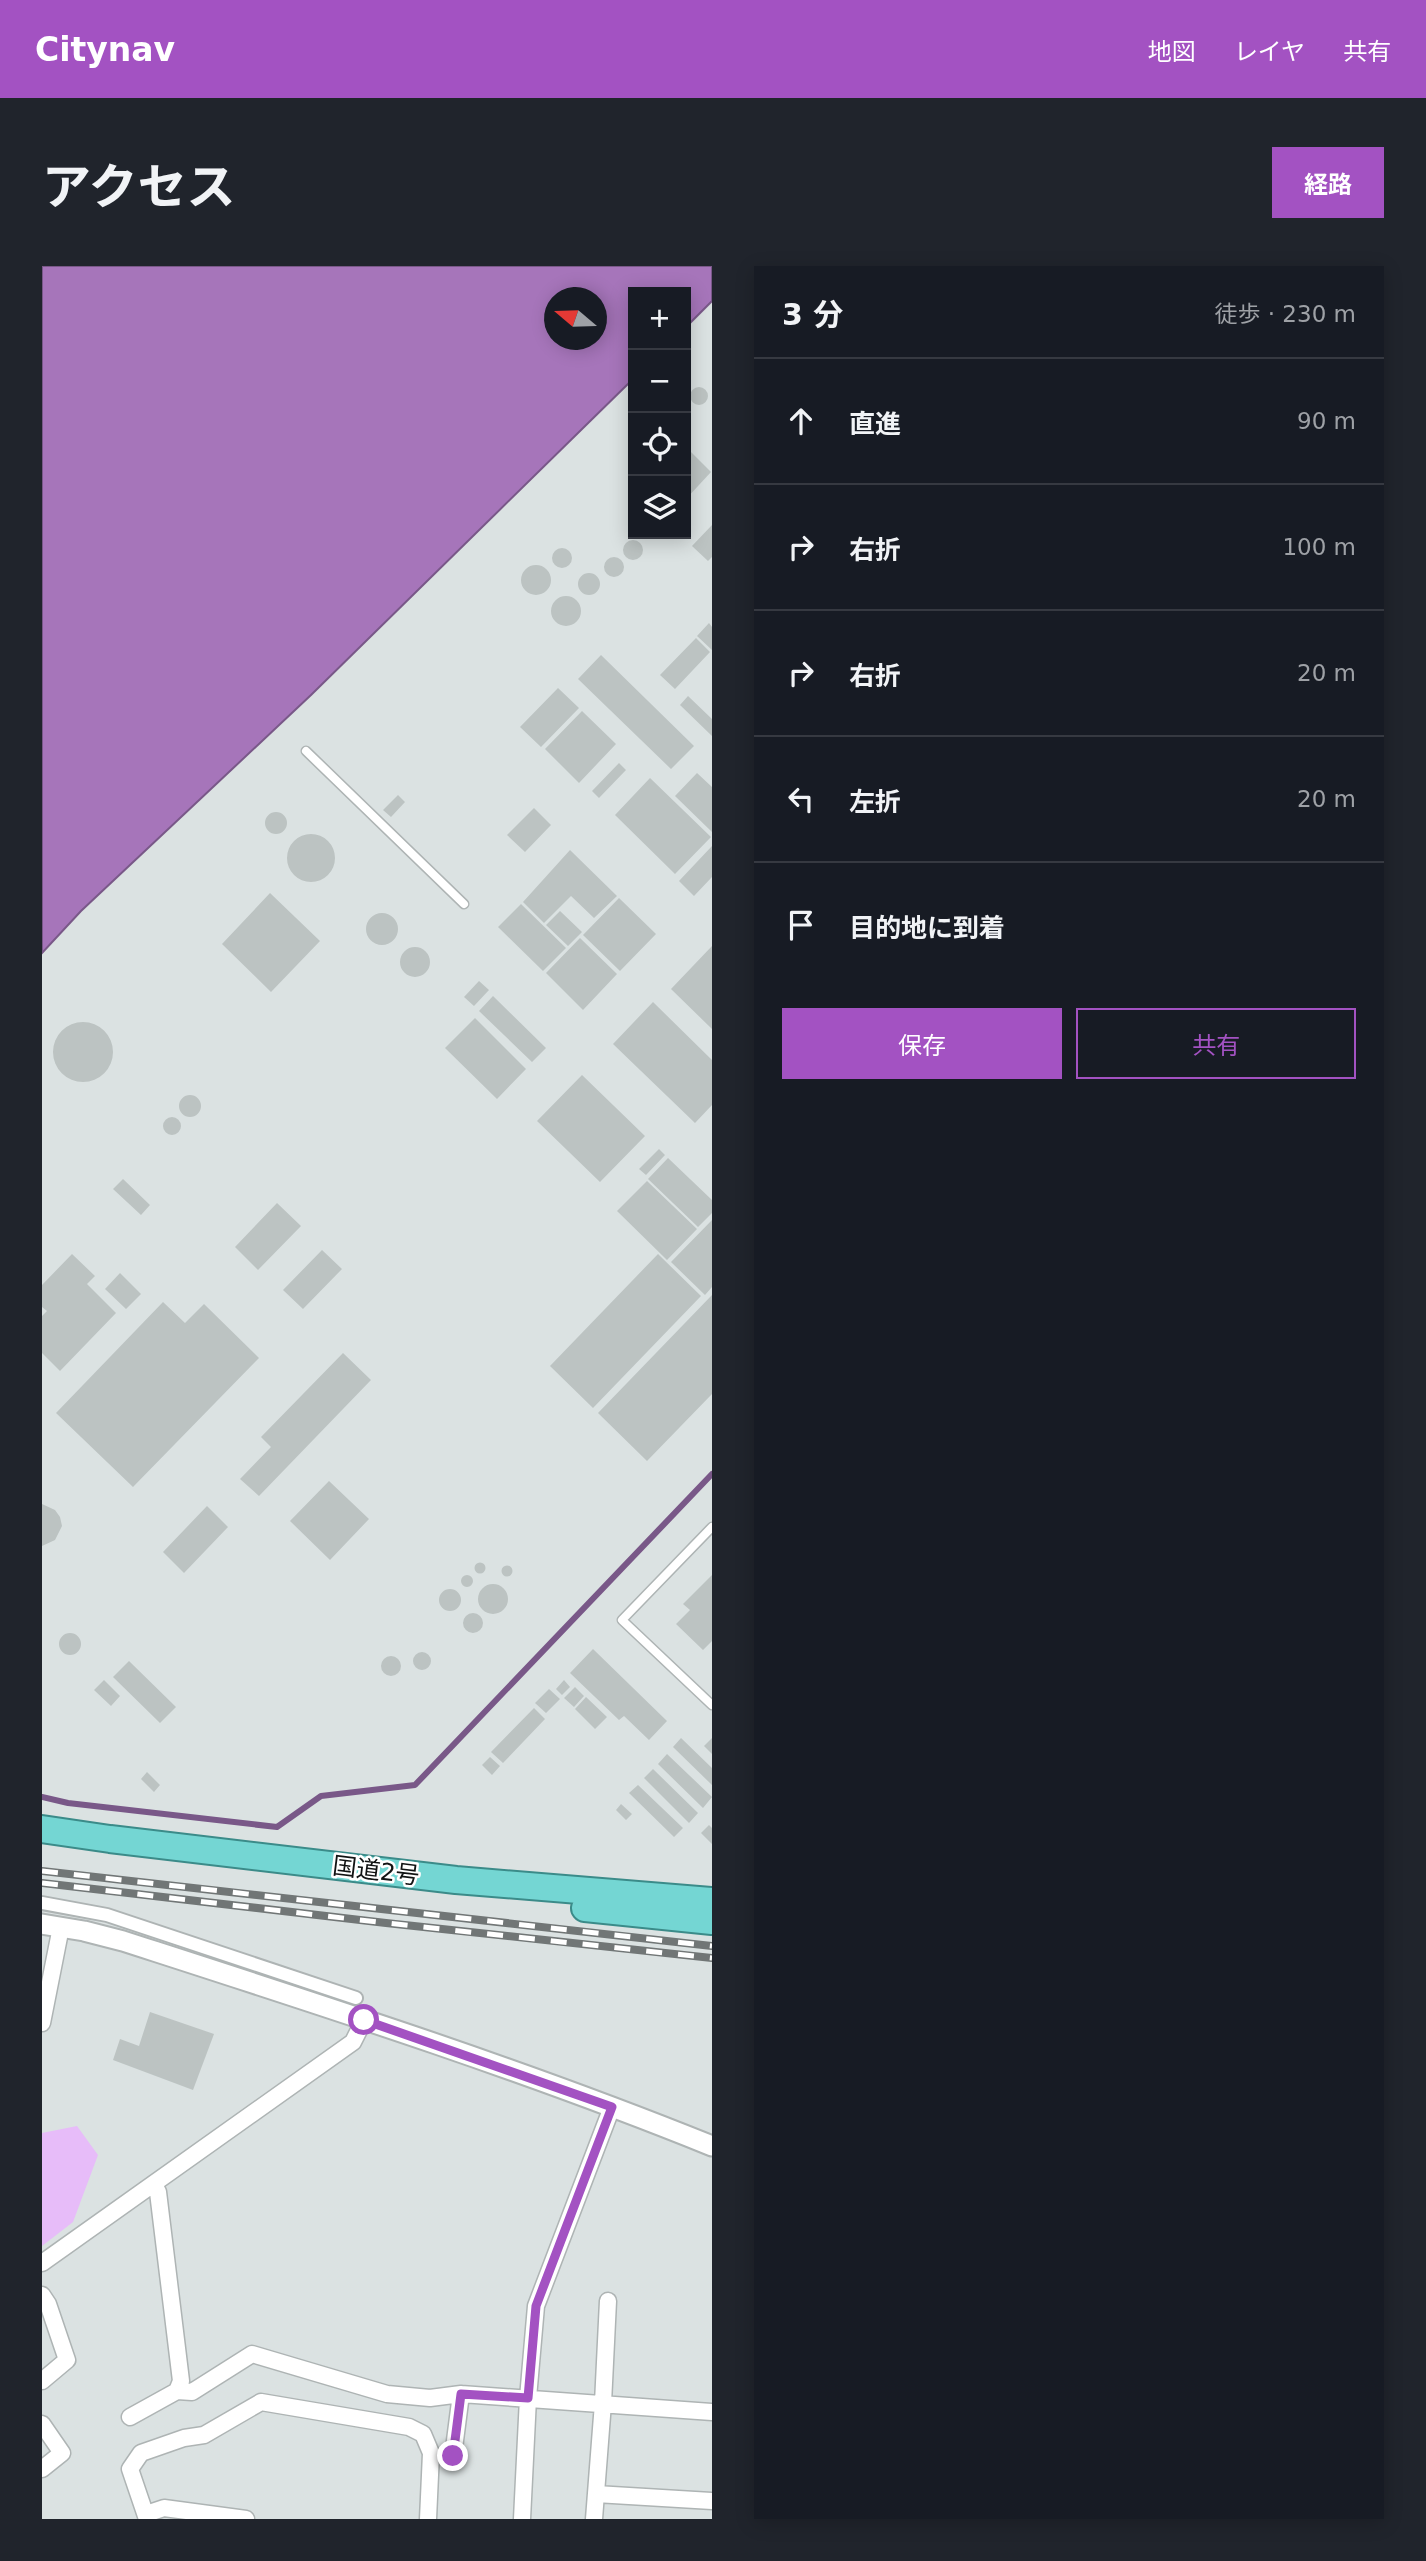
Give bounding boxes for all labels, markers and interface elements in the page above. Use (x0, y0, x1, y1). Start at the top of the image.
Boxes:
text: Citynav (35, 30, 175, 69)
text: 地図 (1148, 38, 1196, 66)
text: レイヤ (1234, 38, 1305, 66)
text: 共有 (1343, 38, 1391, 66)
button: 経路 (1272, 147, 1384, 218)
text: アクセス (42, 159, 236, 216)
north arrow (544, 287, 607, 350)
map controls (628, 287, 691, 539)
button: + (628, 287, 691, 350)
text: 3 分 (782, 297, 843, 332)
text: 徒歩 · 230 m (1214, 301, 1356, 327)
button: − (628, 350, 691, 413)
icon: ahead (782, 402, 820, 440)
text: 90 m (1297, 408, 1356, 434)
text: 直進 (849, 409, 901, 439)
button: locate (628, 413, 691, 476)
button: layers (628, 476, 691, 539)
icon: right (782, 528, 820, 566)
text: 100 m (1282, 534, 1356, 560)
text: 右折 (849, 535, 901, 565)
icon: right (782, 654, 820, 692)
text: 20 m (1297, 660, 1356, 686)
text: 右折 (849, 661, 901, 691)
icon: left (782, 780, 820, 818)
text: 20 m (1297, 786, 1356, 812)
text: 左折 (849, 787, 901, 817)
icon: arrive (782, 906, 820, 944)
text: 目的地に到着 (849, 913, 1005, 943)
button: 保存 (782, 1008, 1062, 1079)
button: 共有 (1076, 1008, 1356, 1079)
street label: 国道2号 (331, 1852, 421, 1890)
route start (348, 2004, 379, 2035)
route end (437, 2440, 468, 2471)

